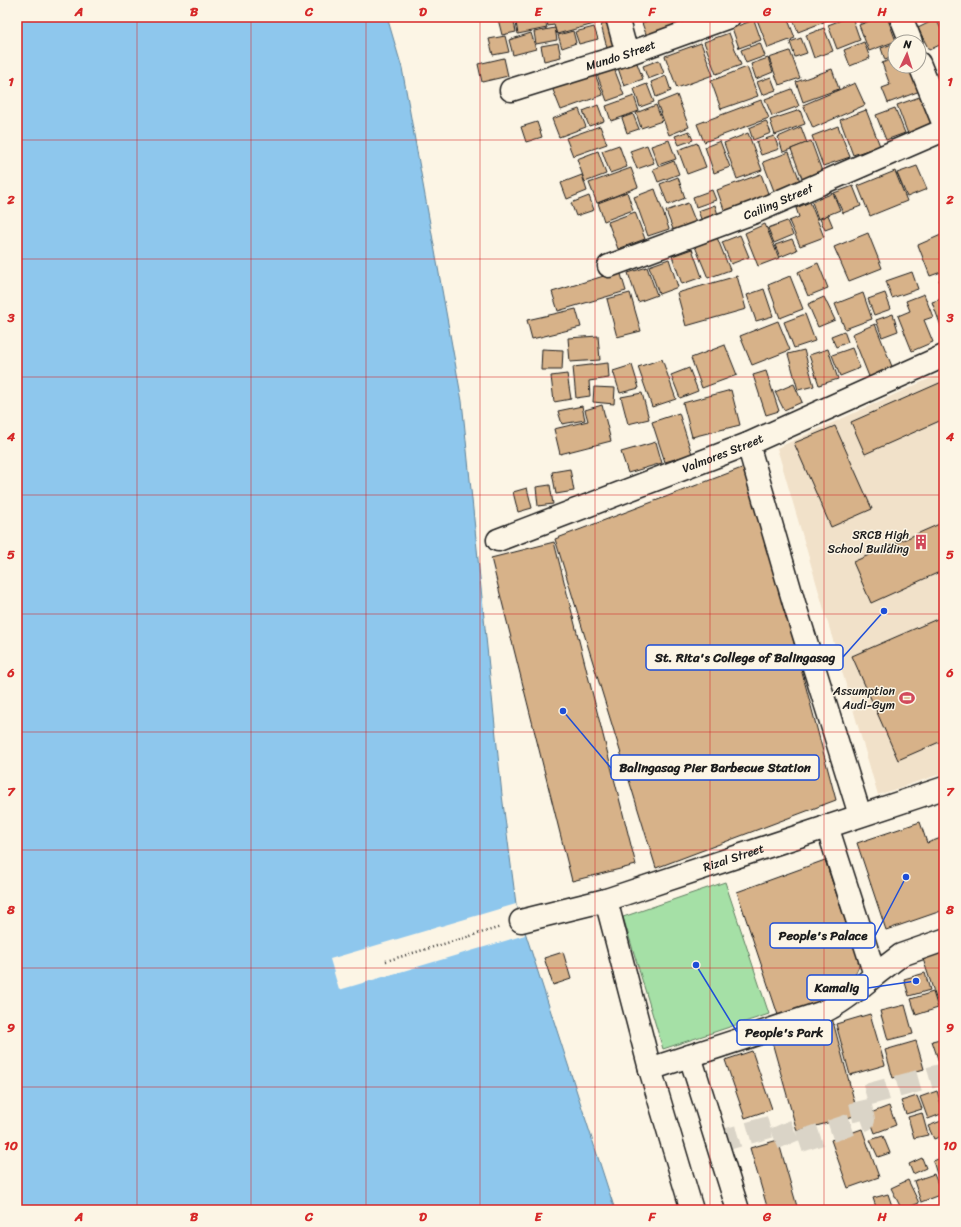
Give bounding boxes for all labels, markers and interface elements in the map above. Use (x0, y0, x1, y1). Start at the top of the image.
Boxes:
text: A (74, 0, 83, 23)
text: B (190, 0, 199, 23)
text: C (304, 0, 314, 23)
text: D (419, 0, 427, 23)
text: E (534, 0, 543, 23)
text: F (647, 0, 656, 23)
text: G (762, 0, 772, 23)
text: H (876, 0, 887, 23)
street label: Mundo Street (583, 33, 659, 77)
north arrow (887, 34, 927, 74)
text: N (902, 35, 913, 54)
text: 1 (8, 70, 14, 93)
text: 1 (947, 70, 953, 93)
street label: Cailing Street (740, 177, 818, 226)
text: 2 (6, 188, 15, 211)
text: 2 (945, 188, 954, 211)
text: 3 (6, 306, 15, 329)
text: 3 (945, 306, 954, 329)
text: 4 (6, 425, 16, 448)
text: 4 (945, 425, 955, 448)
street label: Valmores Street (679, 427, 767, 479)
place label: SRCB High School Building (828, 524, 909, 560)
building icon: SRCB High School Building (912, 533, 930, 551)
text: 5 (7, 543, 15, 566)
text: 5 (946, 543, 954, 566)
callout: St. Rita's College of Balingasag (646, 645, 843, 670)
text: St. Rita's College of Balingasag (654, 646, 836, 669)
text: 6 (6, 661, 15, 684)
text: 6 (945, 661, 954, 684)
place label: Assumption Audi-Gym (832, 680, 895, 716)
sports icon: Assumption Audi-Gym (898, 689, 916, 707)
callout: Balingasag Pier Barbecue Station (611, 755, 819, 780)
text: Balingasag Pier Barbecue Station (619, 756, 812, 779)
text: 7 (7, 780, 16, 803)
text: 7 (946, 780, 955, 803)
street label: Rizal Street (700, 837, 767, 878)
text: 8 (6, 898, 15, 921)
text: 8 (945, 898, 954, 921)
callout: People's Palace (770, 923, 875, 948)
text: People's Palace (779, 924, 868, 947)
callout: Kamalig (807, 975, 868, 1000)
text: Kamalig (814, 976, 860, 999)
text: 9 (7, 1016, 15, 1039)
text: 9 (946, 1016, 954, 1039)
callout: People's Park (737, 1020, 832, 1045)
text: People's Park (745, 1021, 824, 1044)
text: 10 (4, 1134, 18, 1157)
text: 10 (943, 1134, 957, 1157)
text: A (74, 1205, 83, 1227)
text: B (190, 1205, 199, 1227)
text: C (304, 1205, 314, 1227)
text: D (419, 1205, 427, 1227)
text: E (534, 1205, 543, 1227)
text: F (647, 1205, 656, 1227)
text: G (762, 1205, 772, 1227)
text: H (876, 1205, 887, 1227)

